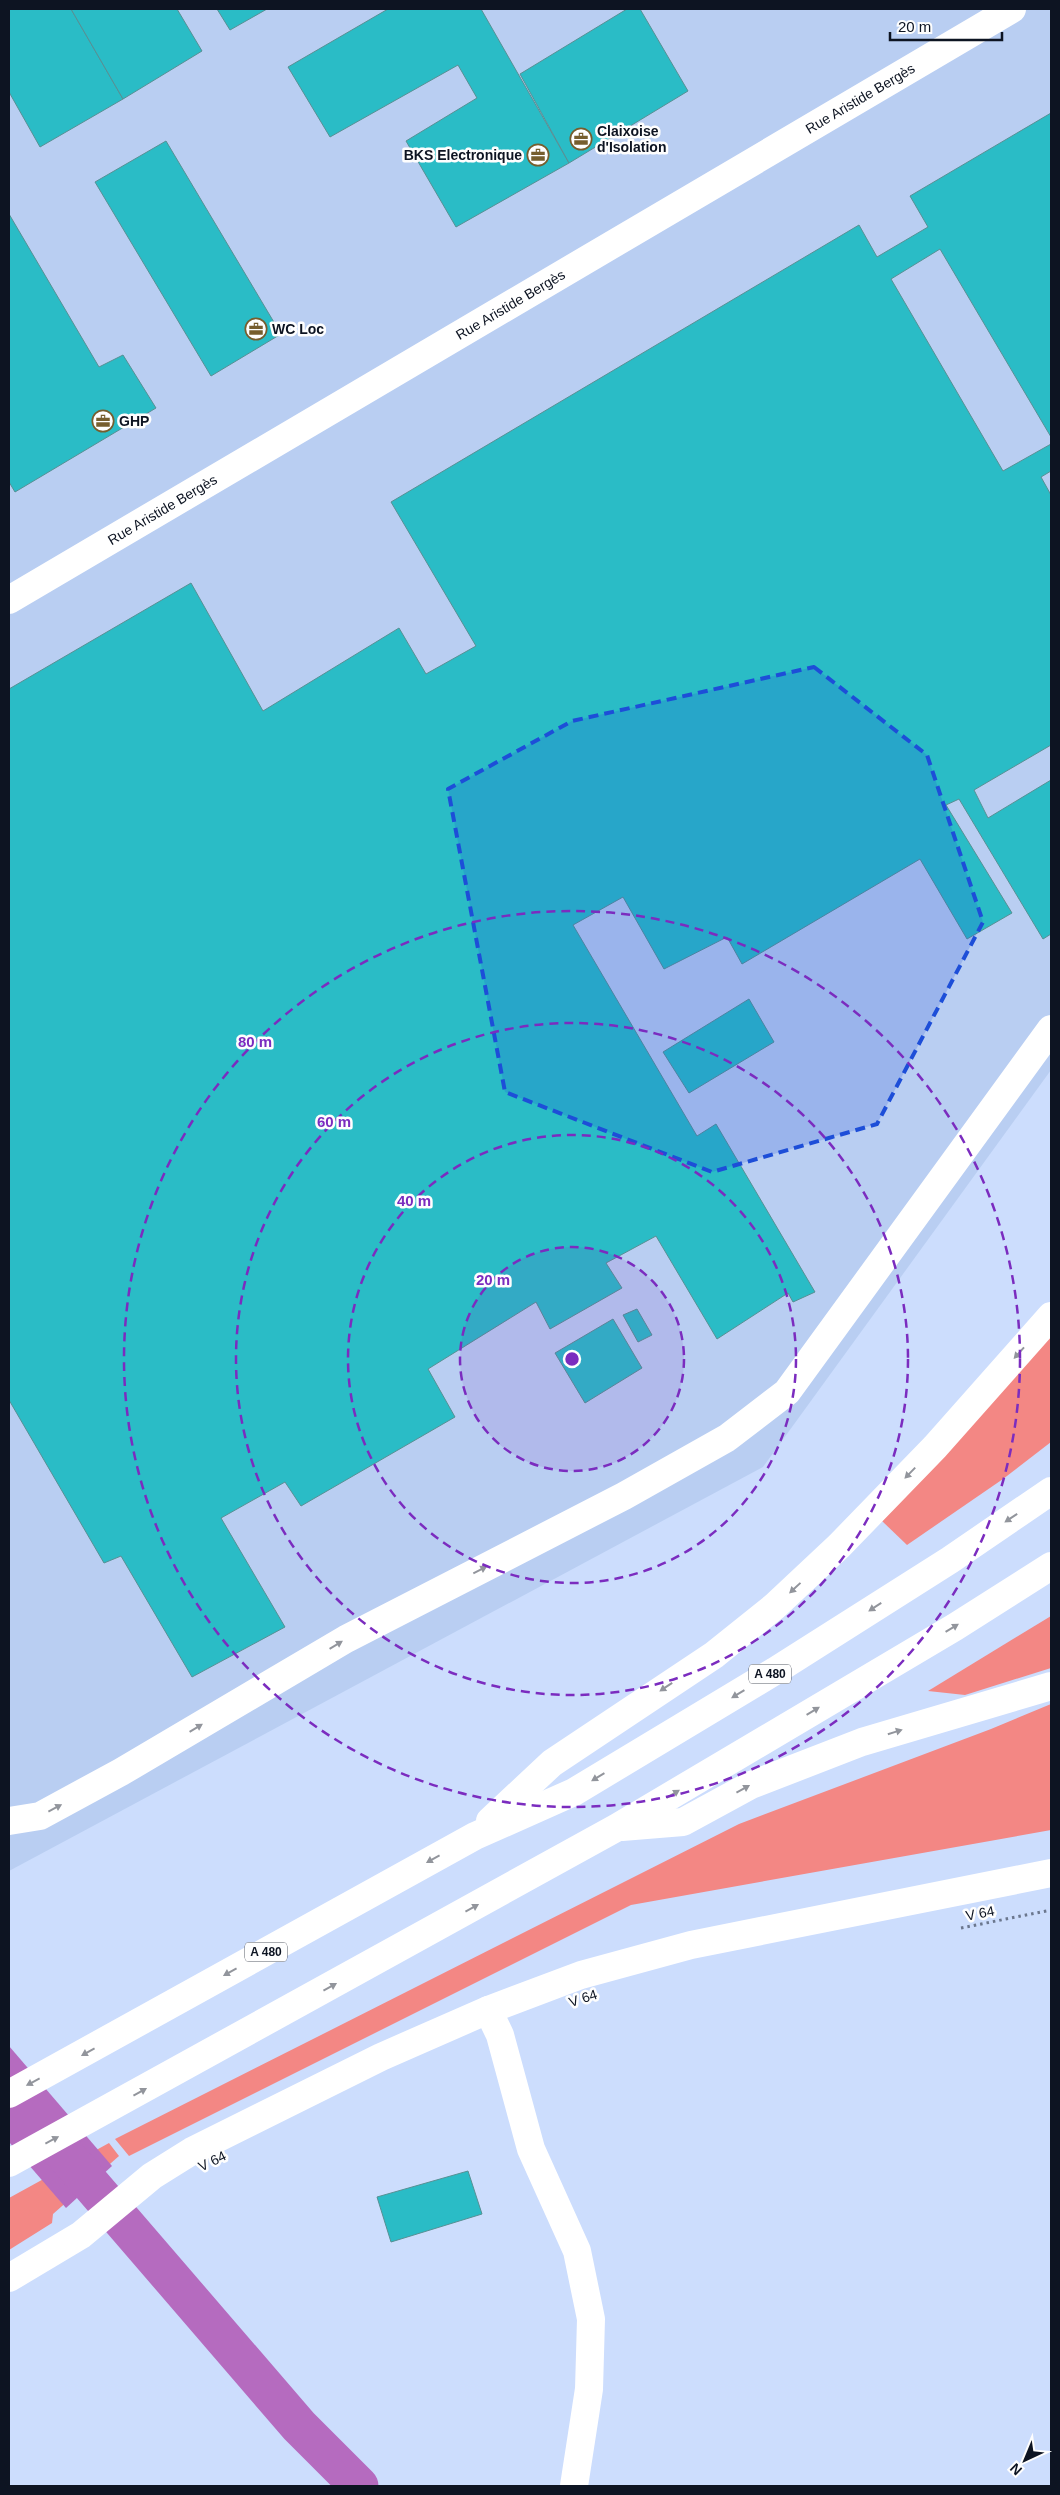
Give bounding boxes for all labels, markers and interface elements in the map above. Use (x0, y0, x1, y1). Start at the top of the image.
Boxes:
scale bar (890, 10, 1002, 42)
text: 20 m (898, 18, 931, 35)
street label: Rue Aristide Bergès (803, 60, 918, 137)
place label: Claixoise d'Isolation (597, 123, 666, 155)
office icon: Claixoise d'Isolation (569, 127, 593, 151)
office icon: BKS Electronique (526, 143, 550, 167)
place label: BKS Electronique (404, 147, 522, 163)
street label: Rue Aristide Bergès (453, 266, 568, 343)
office icon: WC Loc (244, 317, 268, 341)
place label: WC Loc (272, 321, 324, 337)
office icon: GHP (91, 409, 115, 433)
place label: GHP (119, 413, 149, 429)
street label: Rue Aristide Bergès (105, 471, 220, 548)
text: 80 m (238, 1033, 272, 1050)
text: 60 m (317, 1113, 351, 1130)
text: 40 m (397, 1192, 431, 1209)
text: 20 m (476, 1271, 510, 1288)
one-way arrow (1013, 1346, 1025, 1358)
centre of rings (563, 1350, 581, 1368)
one-way arrow (904, 1467, 916, 1479)
one-way arrow (1004, 1513, 1018, 1523)
one-way arrow (473, 1566, 487, 1574)
one-way arrow (789, 1582, 801, 1594)
one-way arrow (869, 1603, 882, 1612)
one-way arrow (946, 1624, 959, 1633)
one-way arrow (329, 1640, 342, 1649)
road number: A 480 (749, 1665, 791, 1684)
one-way arrow (660, 1682, 673, 1692)
one-way arrow (731, 1689, 744, 1698)
one-way arrow (805, 1707, 820, 1715)
one-way arrow (190, 1723, 203, 1732)
one-way arrow (888, 1727, 903, 1735)
one-way arrow (592, 1773, 605, 1782)
one-way arrow (736, 1785, 751, 1793)
one-way arrow (666, 1789, 679, 1798)
one-way arrow (48, 1804, 62, 1812)
one-way arrow (426, 1855, 439, 1864)
street label: V 64 (964, 1902, 996, 1924)
one-way arrow (465, 1903, 479, 1912)
road number: A 480 (245, 1942, 287, 1961)
one-way arrow (223, 1968, 236, 1977)
one-way arrow (323, 1982, 336, 1991)
street label: V 64 (567, 1986, 599, 2010)
one-way arrow (81, 2047, 94, 2056)
one-way arrow (26, 2077, 39, 2086)
one-way arrow (133, 2088, 147, 2096)
one-way arrow (44, 2136, 59, 2144)
street label: V 64 (196, 2147, 229, 2175)
north arrow (1000, 2435, 1050, 2485)
text: N (1007, 2460, 1025, 2479)

